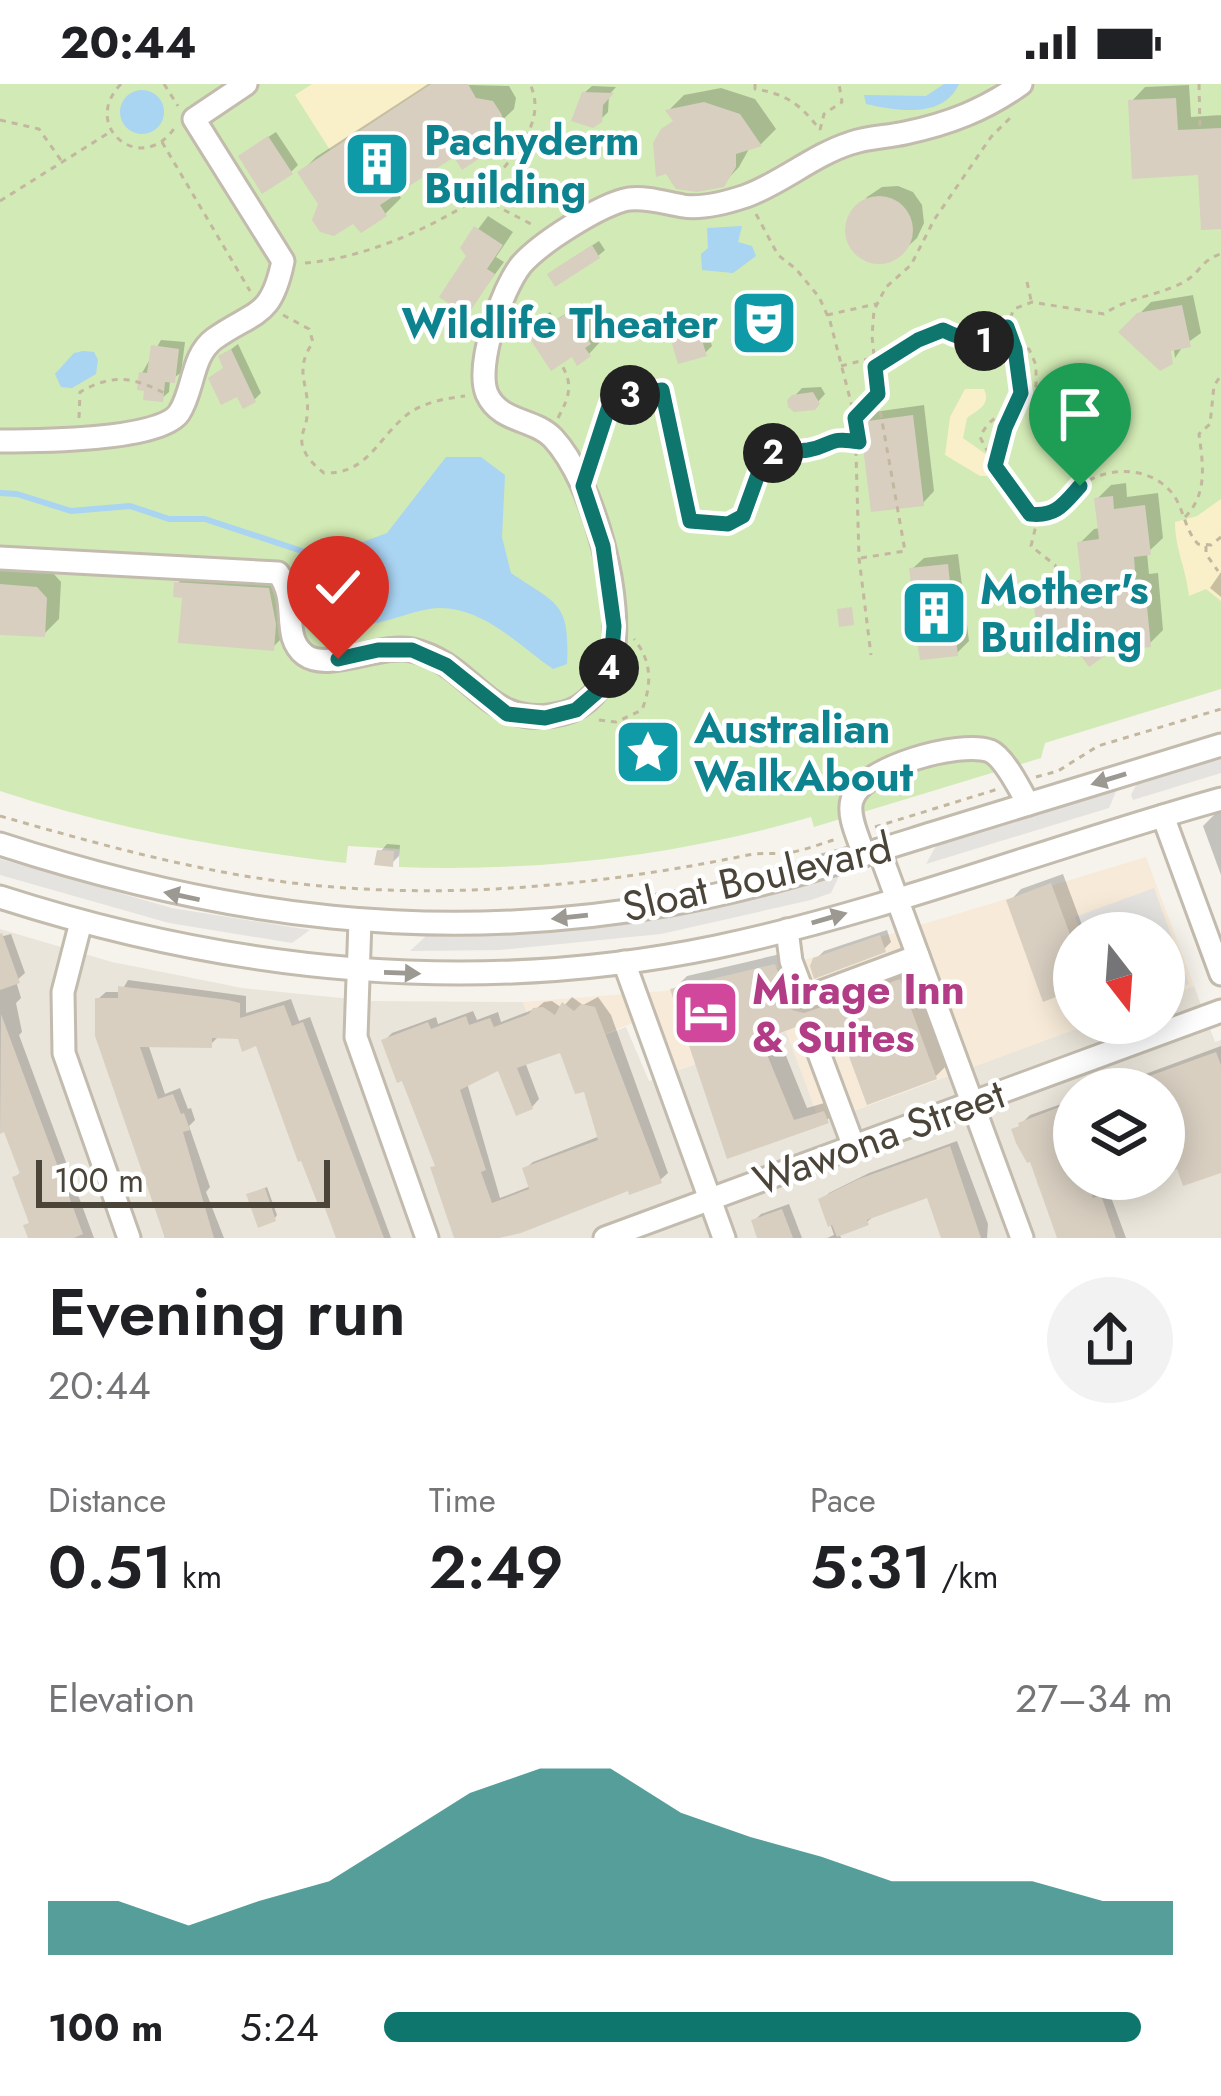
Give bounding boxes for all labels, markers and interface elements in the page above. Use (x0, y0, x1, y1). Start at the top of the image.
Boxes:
text: 20:44 (60, 10, 197, 75)
place label: Pachyderm Building (424, 110, 640, 219)
building icon: Pachyderm Building (342, 129, 412, 199)
theatre icon: Wildlife Theater (729, 288, 799, 358)
place label: Wildlife Theater (402, 293, 719, 354)
pin: 1 (954, 311, 1014, 371)
text: 1 (976, 317, 992, 364)
pin (1029, 363, 1131, 486)
pin: 3 (600, 365, 660, 425)
text: 3 (620, 371, 640, 418)
icon: arrive (1047, 381, 1113, 447)
pin: 2 (743, 423, 803, 483)
text: 2 (762, 429, 784, 476)
pin (287, 536, 389, 659)
icon: check (305, 554, 371, 620)
place label: Mother's Building (980, 559, 1149, 668)
building icon: Mother's Building (899, 578, 969, 648)
pin: 4 (579, 638, 639, 698)
text: 4 (597, 644, 621, 691)
place label: Australian WalkAbout (693, 698, 914, 807)
place icon: Australian WalkAbout (613, 717, 683, 787)
one-way arrow (1090, 771, 1127, 789)
street label: Sloat Boulevard (616, 816, 898, 938)
one-way arrow (162, 885, 200, 904)
one-way arrow (551, 908, 588, 927)
one-way arrow (811, 908, 848, 926)
north arrow (1053, 912, 1185, 1044)
map controls (1053, 912, 1185, 1200)
place label: Mirage Inn & Suites (752, 959, 965, 1068)
one-way arrow (384, 964, 422, 983)
hotel icon: Mirage Inn & Suites (671, 978, 741, 1048)
street label: Wawona Street (745, 1063, 1013, 1211)
button: layers (1053, 1068, 1185, 1200)
scale bar (36, 1154, 330, 1207)
text: 100 m (54, 1157, 144, 1204)
text: Evening run (48, 1264, 406, 1360)
button: share (1047, 1277, 1173, 1403)
text: 20:44 (48, 1357, 151, 1414)
text: Distance (48, 1477, 166, 1524)
text: Time (429, 1477, 496, 1524)
text: Pace (810, 1477, 876, 1524)
text: 0.51 (48, 1524, 172, 1611)
text: 2:49 (429, 1524, 564, 1611)
text: 5:31 (810, 1524, 931, 1611)
text: km (172, 1553, 222, 1600)
text: /km (931, 1553, 999, 1600)
text: Elevation (48, 1670, 195, 1727)
text: 27–34 m (1015, 1670, 1173, 1727)
text: 100 m (48, 1999, 163, 2056)
text: 5:24 (240, 1999, 319, 2056)

